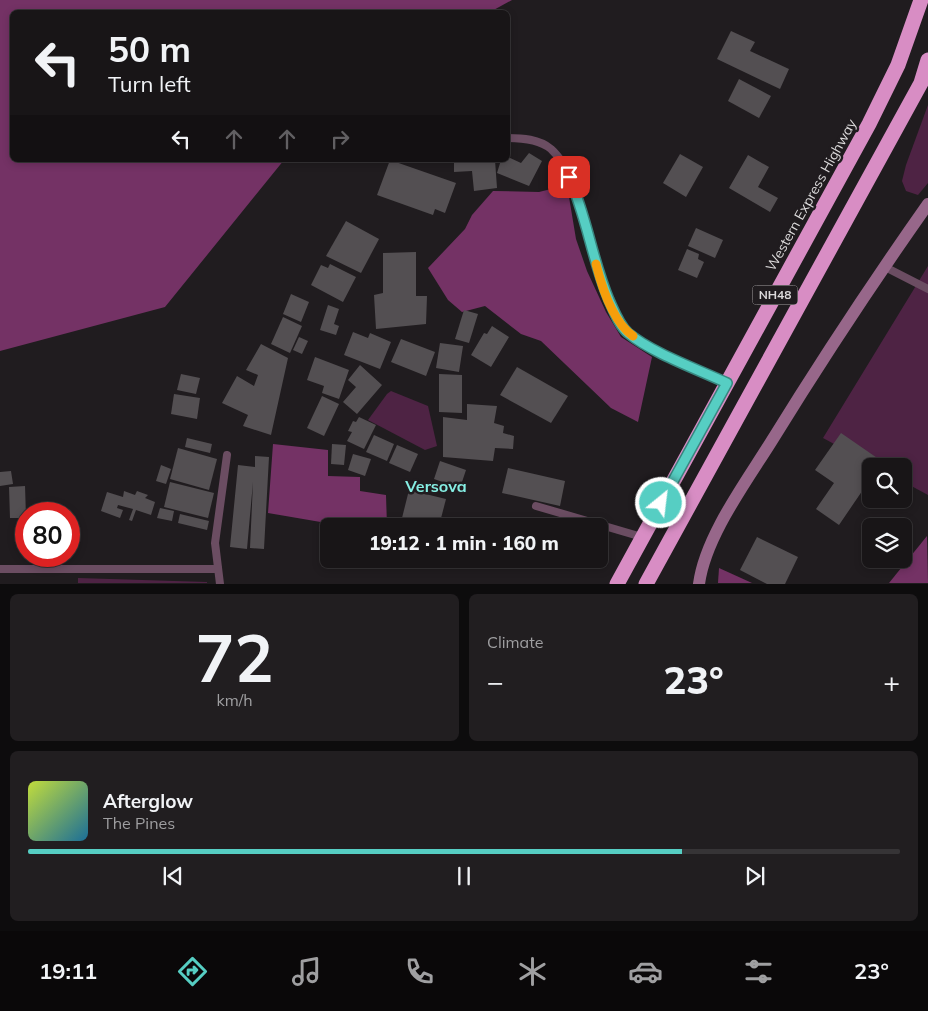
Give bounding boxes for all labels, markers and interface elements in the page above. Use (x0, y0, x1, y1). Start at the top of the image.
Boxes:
text: 50 m (108, 27, 191, 71)
icon: left (25, 30, 90, 95)
text: Turn left (108, 70, 191, 98)
street label: Western Express Highway (762, 115, 861, 274)
icon: left (167, 125, 195, 153)
icon: ahead (220, 125, 248, 153)
icon: ahead (273, 125, 301, 153)
icon: right (326, 125, 354, 153)
pin (548, 156, 590, 198)
icon: arrive (555, 163, 583, 191)
road number: NH48 (752, 286, 798, 304)
map controls (862, 458, 912, 568)
button: search (862, 458, 912, 508)
district label: Versova (404, 476, 467, 496)
position arrow (634, 476, 686, 528)
speed limit sign: 80 (15, 502, 80, 567)
button: layers (862, 518, 912, 568)
text: 19:12 · 1 min · 160 m (369, 531, 559, 555)
text: 72 (195, 617, 274, 698)
text: Climate (487, 632, 543, 652)
text: 23° (663, 656, 724, 704)
text: − (487, 664, 504, 699)
text: + (883, 664, 900, 699)
text: km/h (216, 690, 253, 710)
text: Afterglow (103, 789, 193, 813)
text: The Pines (103, 813, 175, 833)
icon: previous (159, 862, 187, 890)
icon: pause (450, 862, 478, 890)
icon: next (741, 862, 769, 890)
icon: directions (175, 954, 210, 989)
icon: music (289, 954, 324, 989)
icon: phone (402, 954, 437, 989)
icon: climate (515, 954, 550, 989)
icon: car (628, 954, 663, 989)
icon: filters (741, 954, 776, 989)
text: 19:11 (39, 957, 97, 985)
text: 23° (854, 957, 889, 985)

